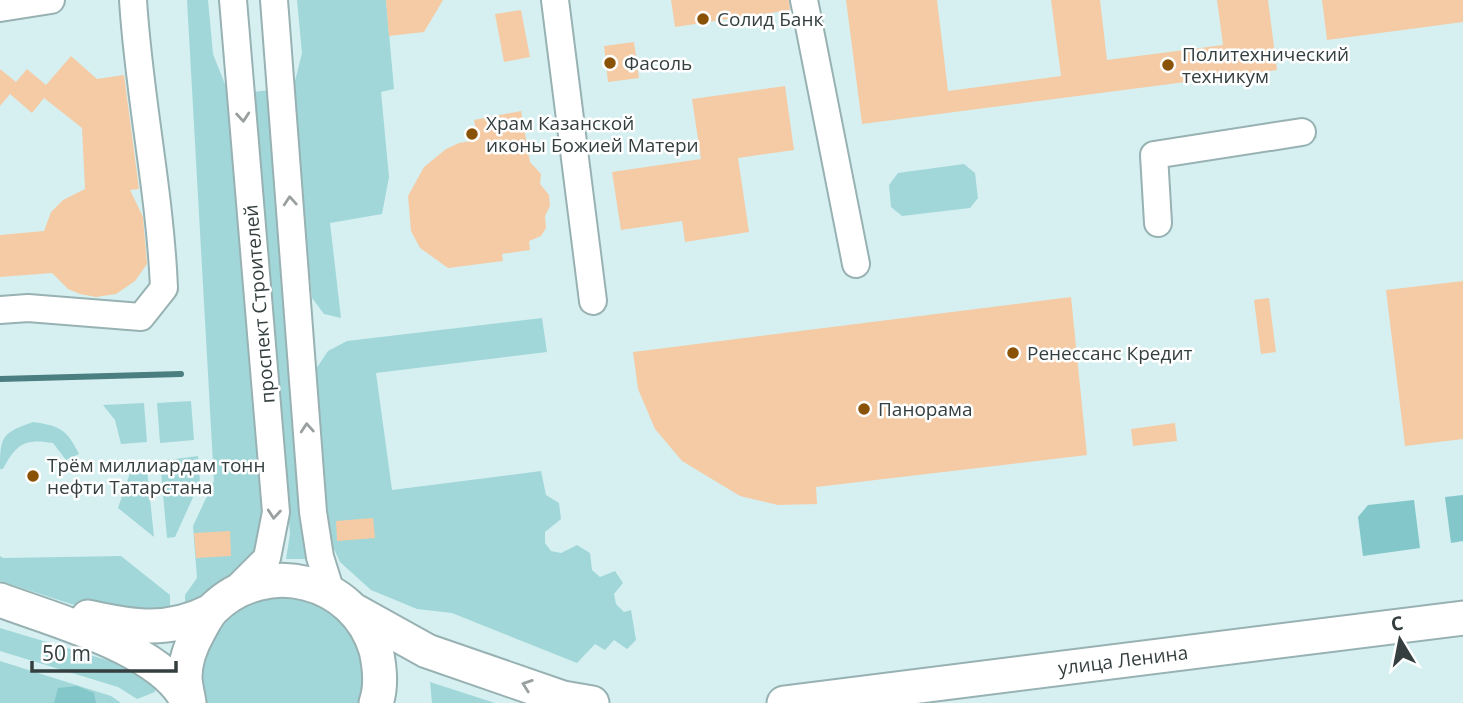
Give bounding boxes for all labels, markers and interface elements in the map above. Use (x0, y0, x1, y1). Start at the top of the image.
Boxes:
place label: Солид Банк (717, 6, 823, 32)
marker: Солид Банк (695, 11, 711, 27)
place label: Политехнический техникум (1182, 41, 1349, 89)
place label: Фасоль (624, 50, 692, 76)
marker: Фасоль (602, 55, 618, 71)
marker: Политехнический техникум (1160, 57, 1176, 73)
place label: Храм Казанской иконы Божией Матери (486, 110, 699, 158)
one-way arrow (235, 112, 250, 123)
marker: Храм Казанской иконы Божией Матери (464, 126, 480, 142)
one-way arrow (283, 195, 298, 206)
street label: проспект Строителей (237, 204, 281, 404)
place label: Ренессанс Кредит (1027, 340, 1192, 366)
marker: Ренессанс Кредит (1005, 345, 1021, 361)
place label: Панорама (878, 396, 973, 422)
marker: Панорама (856, 401, 872, 417)
one-way arrow (300, 422, 315, 433)
place label: Трём миллиардам тонн нефти Татарстана (47, 452, 265, 500)
marker: Трём миллиардам тонн нефти Татарстана (25, 468, 41, 484)
one-way arrow (267, 509, 282, 520)
north arrow (1365, 605, 1435, 675)
text: С (1389, 609, 1405, 637)
scale bar (32, 630, 175, 674)
text: 50 m (42, 639, 91, 667)
street label: улица Ленина (1057, 639, 1189, 681)
one-way arrow (521, 679, 533, 693)

